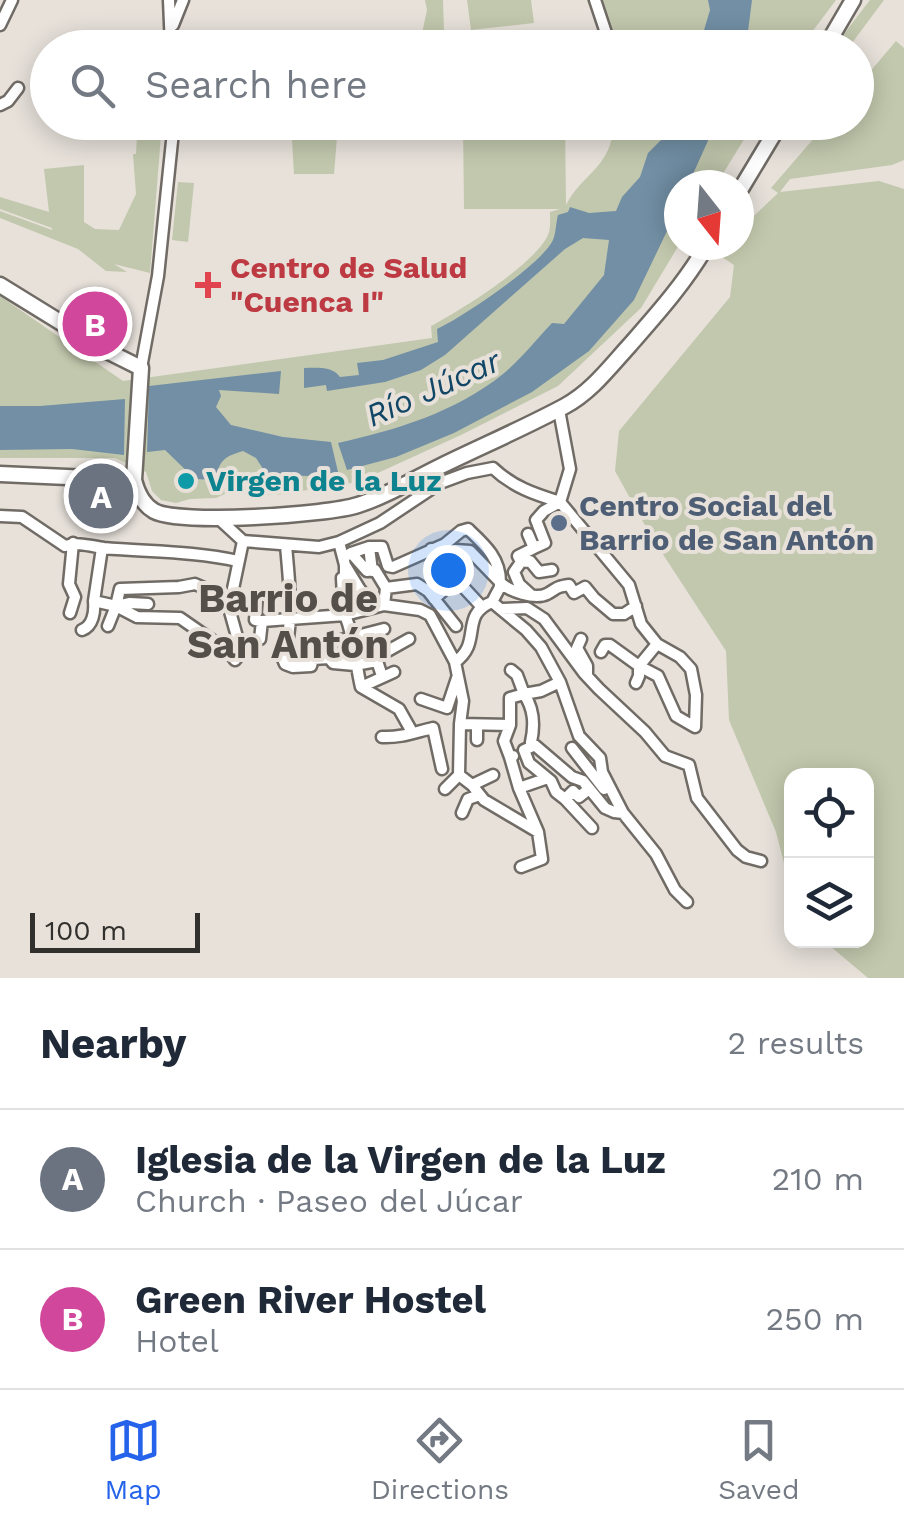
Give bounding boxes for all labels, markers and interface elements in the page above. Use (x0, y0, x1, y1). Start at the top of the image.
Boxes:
search box (30, 30, 874, 140)
icon: search (65, 58, 120, 113)
text: Search here (145, 63, 368, 107)
north arrow (664, 170, 754, 260)
place label: Centro de Salud "Cuenca I" (230, 250, 467, 319)
marker: Centro de Salud "Cuenca I" (195, 272, 221, 298)
pin: B (62, 286, 128, 362)
water label: Río Júcar (360, 341, 508, 434)
pin: A (68, 458, 134, 534)
place label: Virgen de la Luz (206, 463, 442, 498)
marker: Virgen de la Luz (175, 470, 197, 492)
place label: Centro Social del Barrio de San Antón (579, 488, 874, 557)
marker: Centro Social del Barrio de San Antón (548, 512, 570, 534)
your location (423, 545, 474, 596)
district label: Barrio de San Antón (187, 575, 389, 668)
map controls (784, 768, 874, 948)
button: locate (784, 768, 874, 858)
button: layers (784, 858, 874, 948)
scale bar (30, 908, 200, 953)
text: 100 m (45, 914, 127, 947)
text: Nearby (40, 1019, 187, 1068)
text: 2 results (727, 1024, 864, 1062)
text: Iglesia de la Virgen de la Luz (135, 1138, 666, 1182)
text: A (62, 1160, 83, 1198)
text: 210 m (772, 1160, 864, 1198)
text: Church · Paseo del Júcar (135, 1182, 523, 1220)
text: Green River Hostel (135, 1278, 486, 1322)
text: B (62, 1300, 83, 1338)
text: 250 m (765, 1300, 864, 1338)
text: Hotel (135, 1322, 219, 1360)
tab: Map (105, 1413, 162, 1506)
tab: Directions (371, 1413, 509, 1506)
tab: Saved (718, 1413, 799, 1506)

